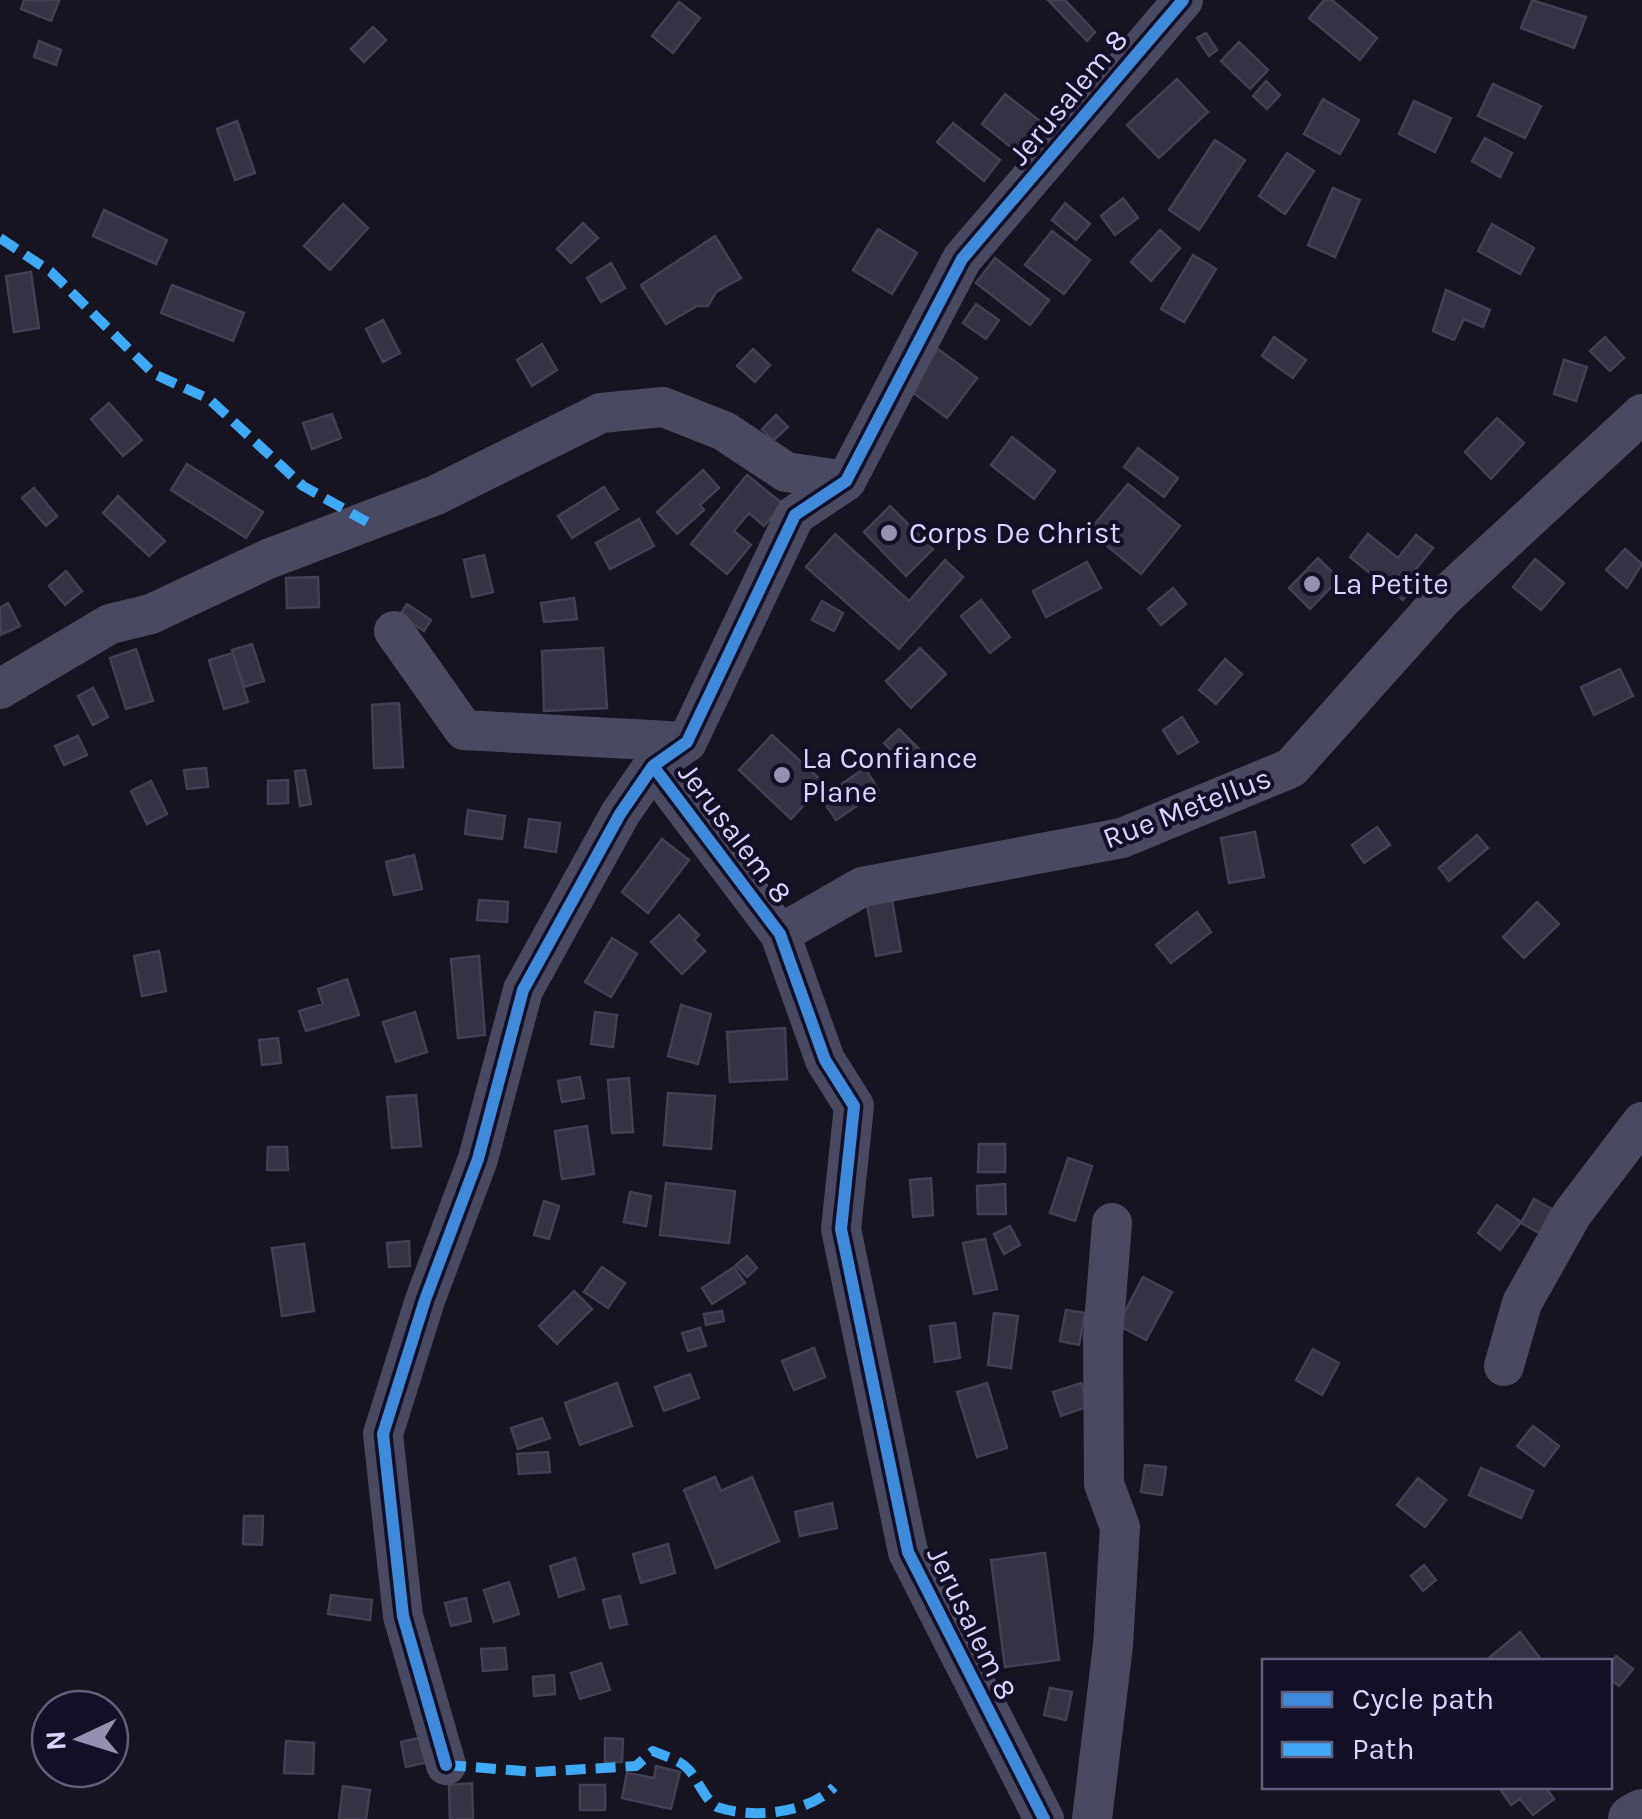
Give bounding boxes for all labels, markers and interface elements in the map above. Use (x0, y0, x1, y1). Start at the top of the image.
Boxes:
street label: Jerusalem 8 (1001, 22, 1135, 172)
place label: Corps De Christ (909, 515, 1121, 551)
marker: Corps De Christ (878, 522, 900, 544)
place label: La Petite (1332, 566, 1449, 602)
marker: La Petite (1301, 573, 1323, 595)
place label: La Confiance Plane (802, 740, 977, 810)
street label: Jerusalem 8 (671, 756, 799, 910)
street label: Rue Metellus (1098, 759, 1276, 857)
marker: La Confiance Plane (771, 764, 793, 786)
street label: Jerusalem 8 (919, 1540, 1025, 1706)
legend (1262, 1659, 1612, 1789)
text: Cycle path (1352, 1681, 1494, 1717)
north arrow (30, 1689, 130, 1789)
text: N (38, 1730, 73, 1752)
text: Path (1352, 1731, 1415, 1767)

